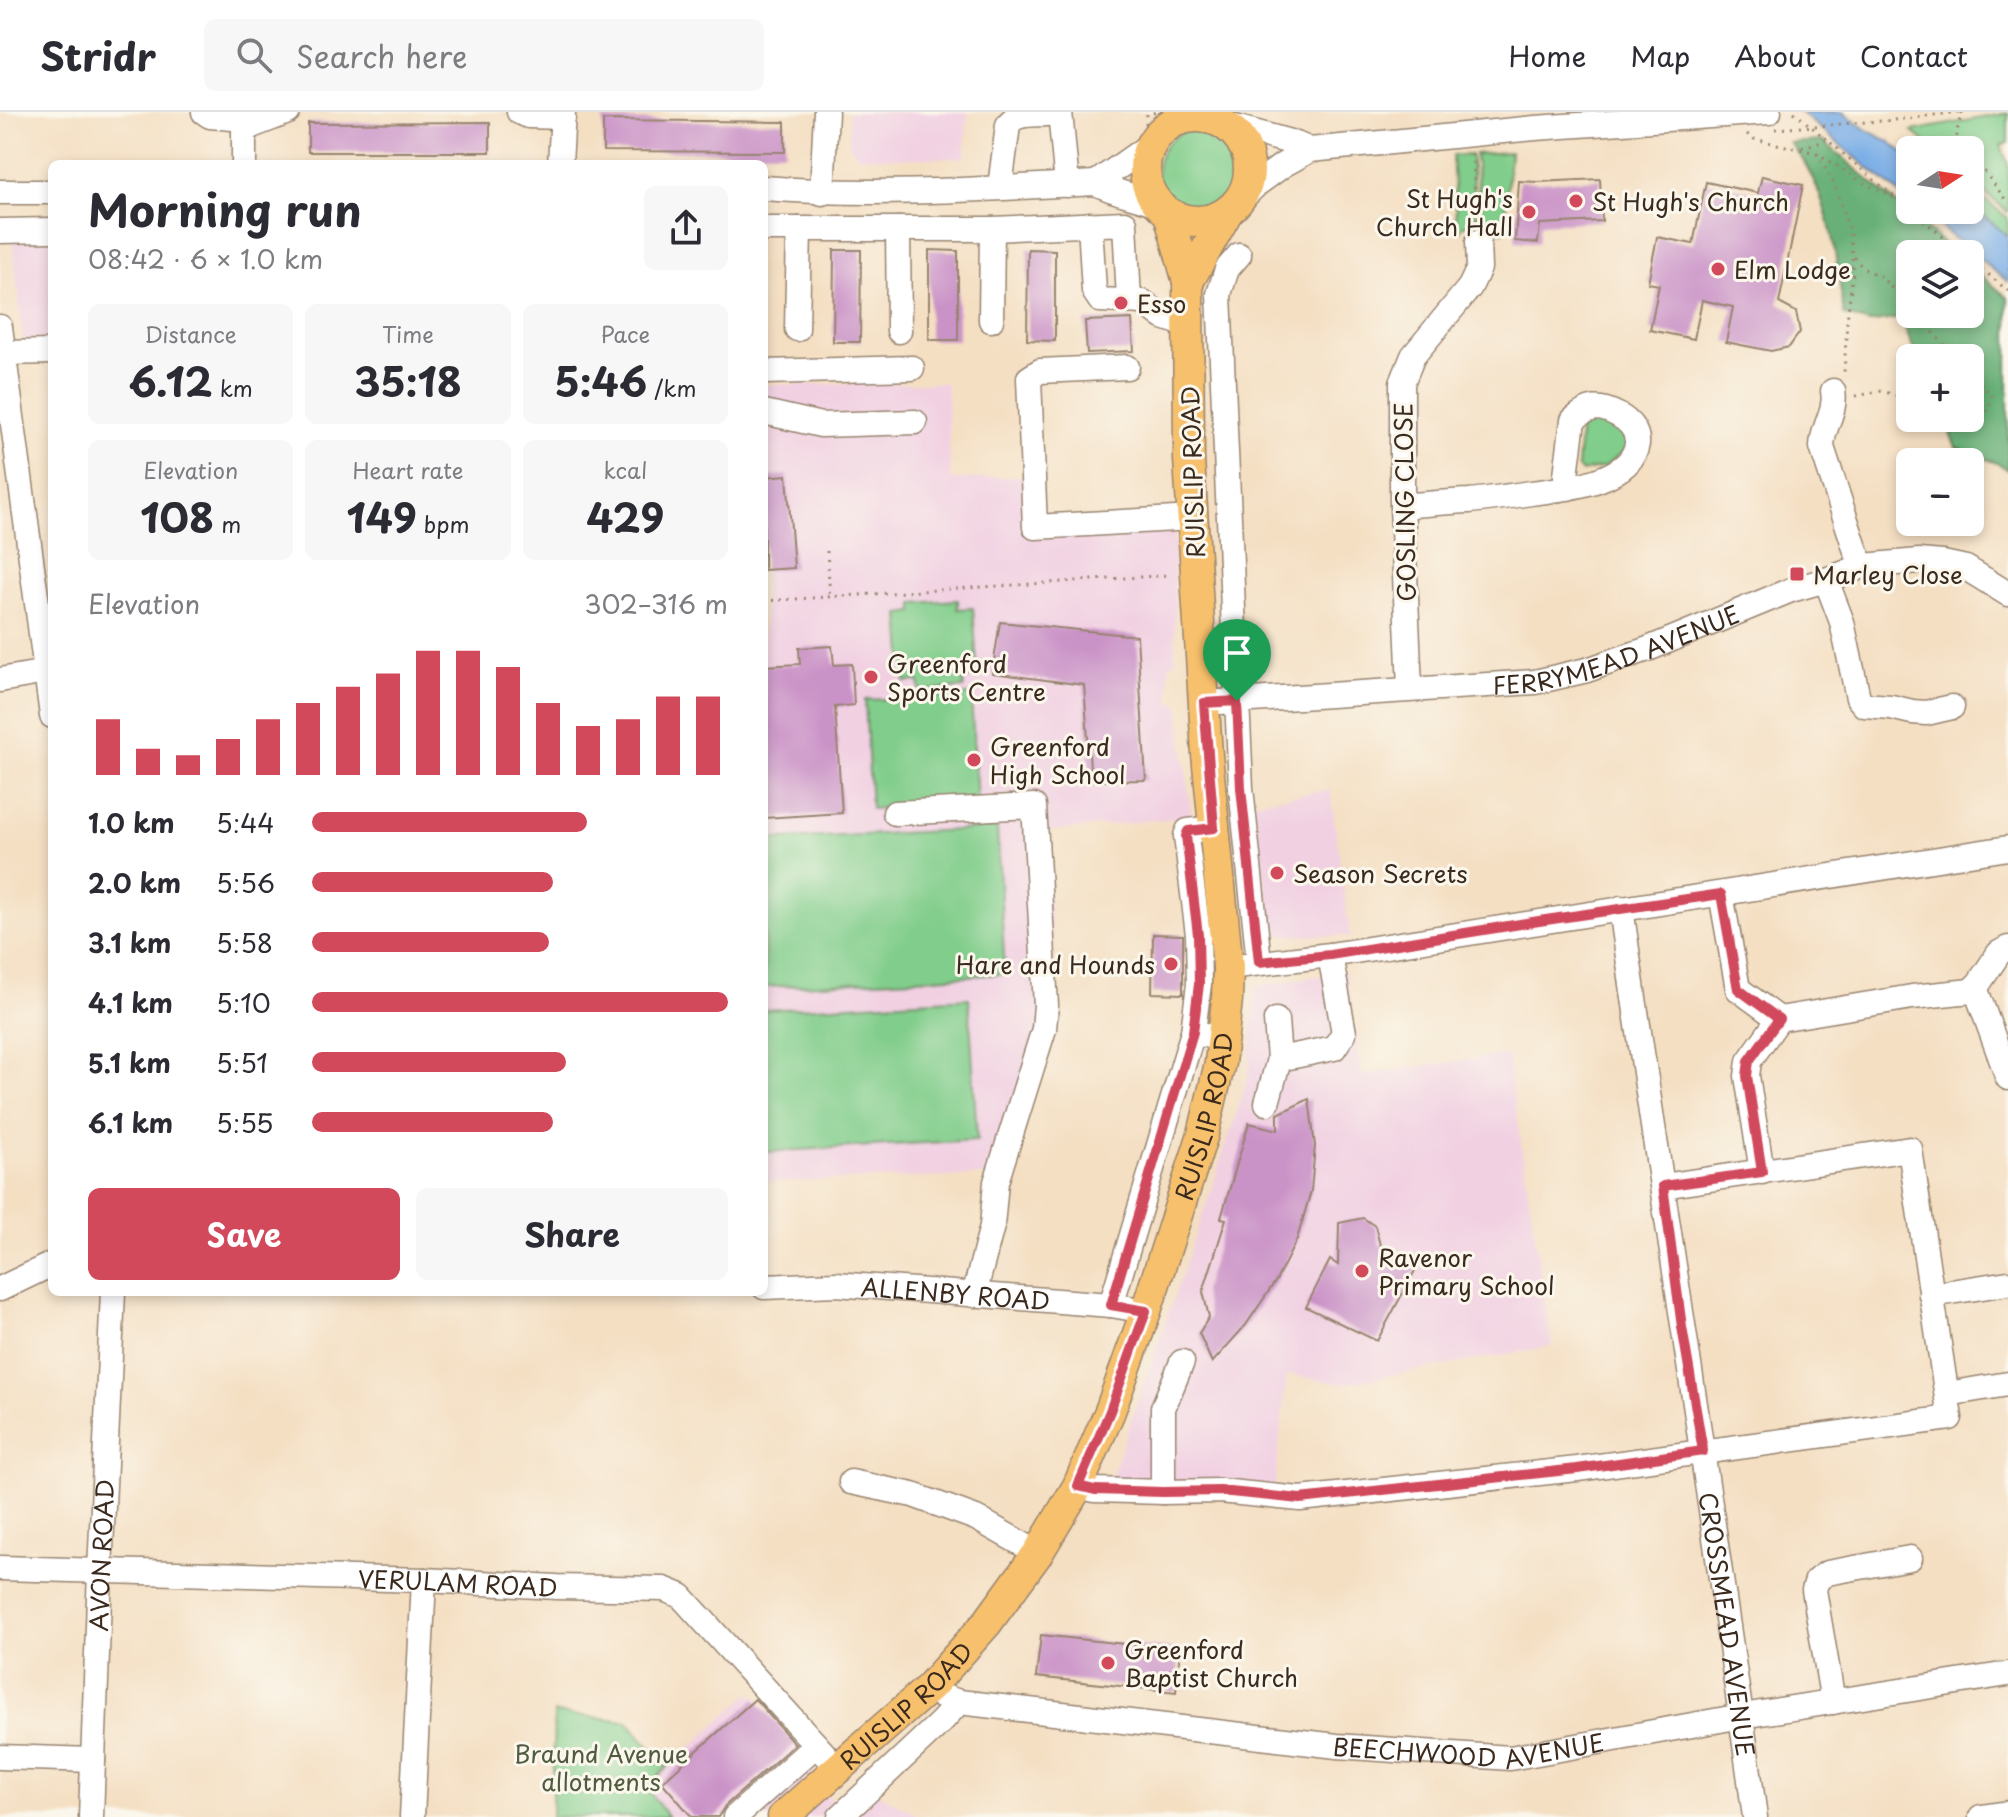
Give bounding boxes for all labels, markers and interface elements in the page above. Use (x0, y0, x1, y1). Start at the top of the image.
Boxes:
search box (204, 19, 764, 91)
text: Stridr (40, 27, 156, 84)
icon: search (232, 33, 276, 77)
text: Search here (296, 33, 467, 78)
text: Home (1508, 34, 1586, 77)
text: Map (1630, 34, 1690, 77)
text: About (1734, 34, 1816, 77)
text: Contact (1860, 34, 1968, 77)
north arrow (1896, 136, 1984, 224)
map controls (1896, 136, 1984, 536)
text: Morning run (88, 176, 362, 242)
place label: St Hugh's Church Hall (1376, 180, 1513, 244)
place label: St Hugh's Church (1592, 183, 1789, 219)
button: share (644, 186, 728, 270)
marker: St Hugh's Church (1567, 192, 1585, 210)
marker: St Hugh's Church Hall (1520, 203, 1538, 221)
text: 08:42 · 6 × 1.0 km (88, 239, 323, 278)
button: layers (1896, 240, 1984, 328)
place label: Elm Lodge (1734, 251, 1851, 287)
marker: Elm Lodge (1709, 260, 1727, 278)
place label: Esso (1137, 285, 1186, 321)
marker: Esso (1112, 294, 1130, 312)
text: Distance (145, 317, 237, 350)
text: Time (382, 317, 434, 350)
text: Pace (600, 317, 650, 350)
button: + (1896, 344, 1984, 432)
text: 6.12 (129, 350, 213, 411)
text: 35:18 (354, 350, 462, 411)
text: 5:46 (554, 350, 647, 411)
text: km (213, 371, 253, 404)
text: /km (647, 371, 696, 404)
street label: RUISLIP ROAD (1171, 385, 1213, 559)
street label: GOSLING CLOSE (1384, 402, 1424, 602)
button: − (1896, 448, 1984, 536)
text: Elevation (143, 453, 238, 486)
text: Heart rate (352, 453, 464, 486)
text: kcal (603, 453, 647, 486)
text: 108 (140, 486, 214, 547)
text: 149 (346, 486, 417, 547)
text: 429 (586, 486, 664, 547)
text: m (214, 507, 241, 540)
text: bpm (417, 507, 470, 540)
place label: Marley Close (1813, 556, 1963, 592)
marker: Marley Close (1788, 565, 1806, 583)
text: Elevation (88, 584, 200, 623)
text: 302–316 m (584, 584, 728, 623)
street label: FERRYMEAD AVENUE (1491, 595, 1745, 703)
pin (1203, 619, 1271, 701)
icon: arrive (1215, 631, 1259, 675)
place label: Greenford Sports Centre (887, 645, 1046, 709)
marker: Greenford Sports Centre (862, 668, 880, 686)
place label: Greenford High School (990, 728, 1126, 792)
marker: Greenford High School (965, 751, 983, 769)
text: 1.0 km (88, 803, 175, 842)
text: 5:44 (216, 803, 275, 842)
place label: Season Secrets (1293, 855, 1468, 891)
text: 2.0 km (88, 863, 181, 902)
text: 5:56 (216, 863, 275, 902)
marker: Season Secrets (1268, 864, 1286, 882)
text: 3.1 km (88, 923, 171, 962)
text: 5:58 (216, 923, 273, 962)
place label: Hare and Hounds (956, 946, 1155, 982)
marker: Hare and Hounds (1162, 955, 1180, 973)
text: 4.1 km (88, 983, 173, 1022)
text: 5:10 (216, 983, 271, 1022)
street label: RUISLIP ROAD (1165, 1030, 1241, 1205)
text: 5.1 km (88, 1043, 171, 1082)
text: 5:51 (216, 1043, 268, 1082)
text: 6.1 km (88, 1103, 173, 1142)
text: 5:55 (216, 1103, 274, 1142)
button: Save (88, 1188, 400, 1280)
button: Share (416, 1188, 728, 1280)
place label: Ravenor Primary School (1378, 1239, 1555, 1303)
marker: Ravenor Primary School (1353, 1262, 1371, 1280)
street label: ALLENBY ROAD (860, 1268, 1051, 1318)
street label: AVON ROAD (80, 1478, 122, 1632)
street label: CROSSMEAD AVENUE (1691, 1490, 1764, 1759)
street label: VERULAM ROAD (357, 1560, 558, 1605)
place label: Greenford Baptist Church (1124, 1631, 1298, 1695)
street label: RUISLIP ROAD (831, 1633, 981, 1778)
marker: Greenford Baptist Church (1099, 1654, 1117, 1672)
street label: BEECHWOOD AVENUE (1332, 1723, 1607, 1777)
park label: Braund Avenue allotments (514, 1735, 688, 1799)

